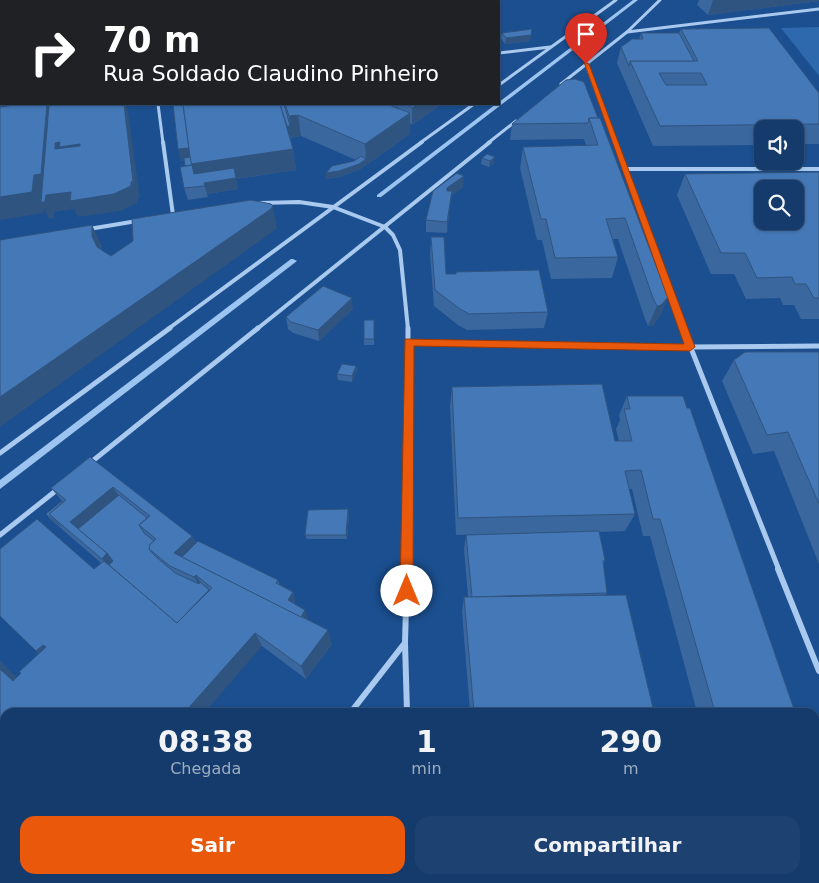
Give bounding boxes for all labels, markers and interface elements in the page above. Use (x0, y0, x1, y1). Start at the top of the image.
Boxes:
pin (565, 13, 607, 64)
icon: right (20, 20, 85, 85)
text: 70 m (103, 20, 200, 60)
icon: arrive (572, 20, 600, 48)
text: Rua Soldado Claudino Pinheiro (103, 61, 439, 86)
map controls (754, 120, 804, 230)
button: sound (754, 120, 804, 170)
button: search (754, 180, 804, 230)
position arrow (380, 564, 432, 616)
text: 08:38 (158, 724, 253, 759)
text: 1 (416, 724, 437, 759)
text: 290 (599, 724, 662, 759)
text: Chegada (170, 759, 241, 778)
text: min (411, 759, 442, 778)
text: m (623, 759, 639, 778)
button: Sair (20, 816, 405, 874)
button: Compartilhar (415, 816, 800, 874)

